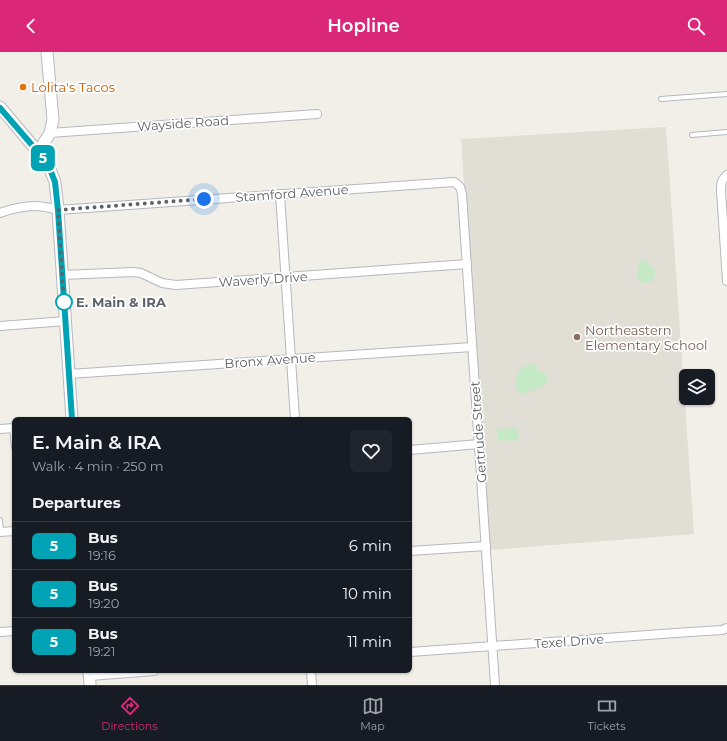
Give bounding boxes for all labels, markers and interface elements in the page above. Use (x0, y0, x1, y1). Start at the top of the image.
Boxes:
icon: back (20, 15, 42, 37)
text: Hopline (327, 15, 400, 37)
icon: search (685, 15, 707, 37)
place label: Lolita's Tacos (31, 79, 115, 95)
marker: Lolita's Tacos (18, 82, 28, 92)
street label: Wayside Road (137, 112, 229, 134)
line badge: 5 (30, 145, 56, 171)
text: 5 (39, 149, 47, 167)
street label: Stamford Avenue (235, 181, 349, 205)
your location (194, 189, 214, 209)
street label: Waverly Drive (218, 268, 308, 290)
marker: E. Main & IRA (55, 293, 73, 311)
place label: E. Main & IRA (76, 294, 167, 310)
place label: Northeastern Elementary School (585, 322, 708, 353)
marker: Northeastern Elementary School (572, 332, 582, 342)
street label: Bronx Avenue (224, 349, 316, 371)
map controls (679, 369, 715, 405)
button: layers (679, 369, 715, 405)
street label: Gertrude Street (466, 381, 490, 483)
button: heart (350, 430, 392, 472)
text: E. Main & IRA (32, 431, 161, 454)
text: Walk · 4 min · 250 m (32, 458, 163, 474)
text: Departures (32, 493, 121, 512)
text: Bus (88, 528, 118, 547)
text: 6 min (349, 536, 392, 555)
text: 5 (50, 537, 58, 555)
text: 19:16 (88, 547, 116, 563)
text: Bus (88, 576, 118, 595)
text: 10 min (343, 584, 392, 603)
text: 5 (50, 585, 58, 603)
text: 19:20 (88, 595, 119, 611)
text: Bus (88, 624, 118, 643)
street label: Texel Drive (534, 631, 605, 651)
text: 11 min (347, 632, 392, 651)
text: 5 (50, 633, 58, 651)
text: 19:21 (88, 643, 115, 659)
tab: Directions (101, 695, 158, 733)
tab: Map (360, 695, 385, 733)
tab: Tickets (587, 695, 626, 733)

